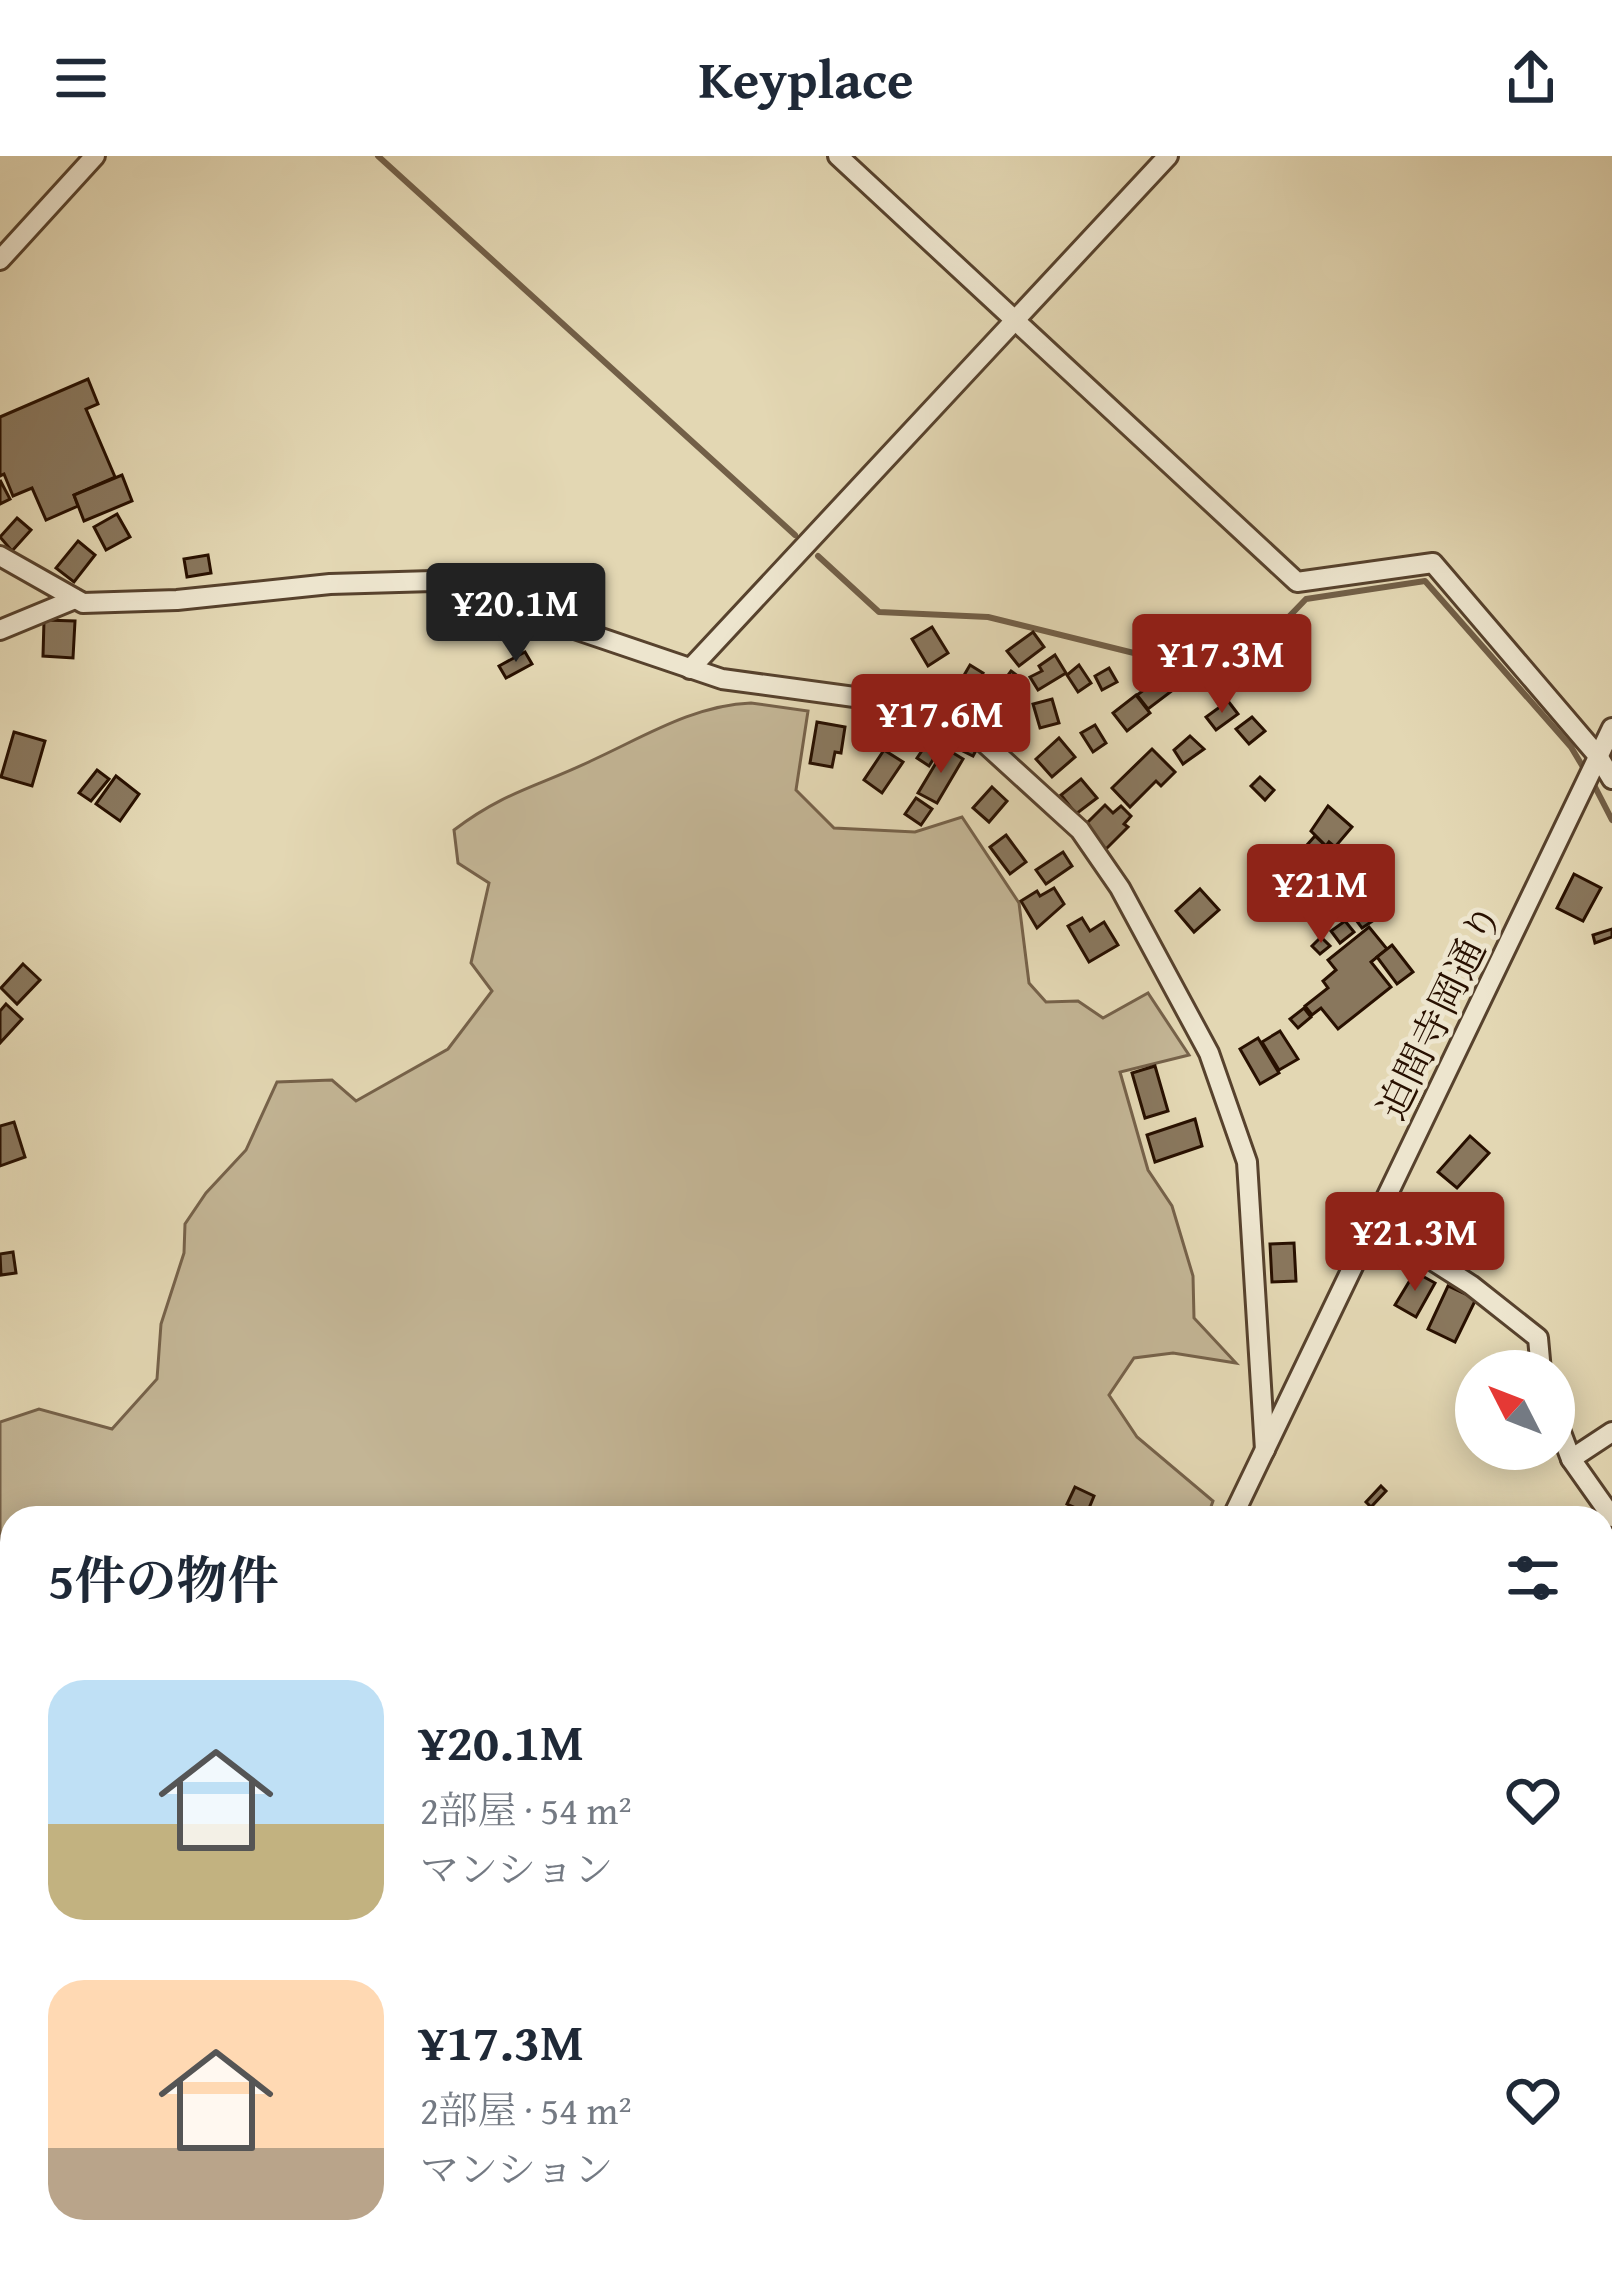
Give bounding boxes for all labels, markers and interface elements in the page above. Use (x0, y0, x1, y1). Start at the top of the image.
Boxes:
text: Keyplace (699, 39, 913, 118)
icon: menu (48, 45, 114, 111)
icon: share (1498, 45, 1564, 111)
pin: ¥20.1M (418, 563, 614, 665)
text: ¥20.1M (453, 573, 579, 630)
pin: ¥17.3M (1124, 614, 1320, 716)
text: ¥17.3M (1159, 624, 1285, 681)
pin: ¥17.6M (843, 674, 1039, 776)
text: ¥17.6M (878, 684, 1004, 741)
pin: ¥21M (1250, 844, 1392, 946)
text: ¥21M (1274, 854, 1368, 911)
street label: 迫間寺岡通り (1362, 893, 1516, 1129)
pin: ¥21.3M (1317, 1192, 1513, 1294)
text: ¥21.3M (1352, 1202, 1478, 1259)
north arrow (1455, 1350, 1575, 1470)
map controls (1455, 1350, 1575, 1470)
text: 5件の物件 (48, 1542, 278, 1617)
icon: filters (1500, 1545, 1566, 1611)
text: ¥20.1M (420, 1704, 584, 1779)
icon: home (144, 1728, 288, 1872)
icon: heart (1500, 1767, 1566, 1833)
text: 2部屋 · 54 m² (420, 1781, 632, 1838)
text: マンション (420, 1840, 613, 1897)
text: ¥17.3M (420, 2004, 584, 2079)
icon: home (144, 2028, 288, 2172)
icon: heart (1500, 2067, 1566, 2133)
text: 2部屋 · 54 m² (420, 2081, 632, 2138)
text: マンション (420, 2140, 613, 2197)

